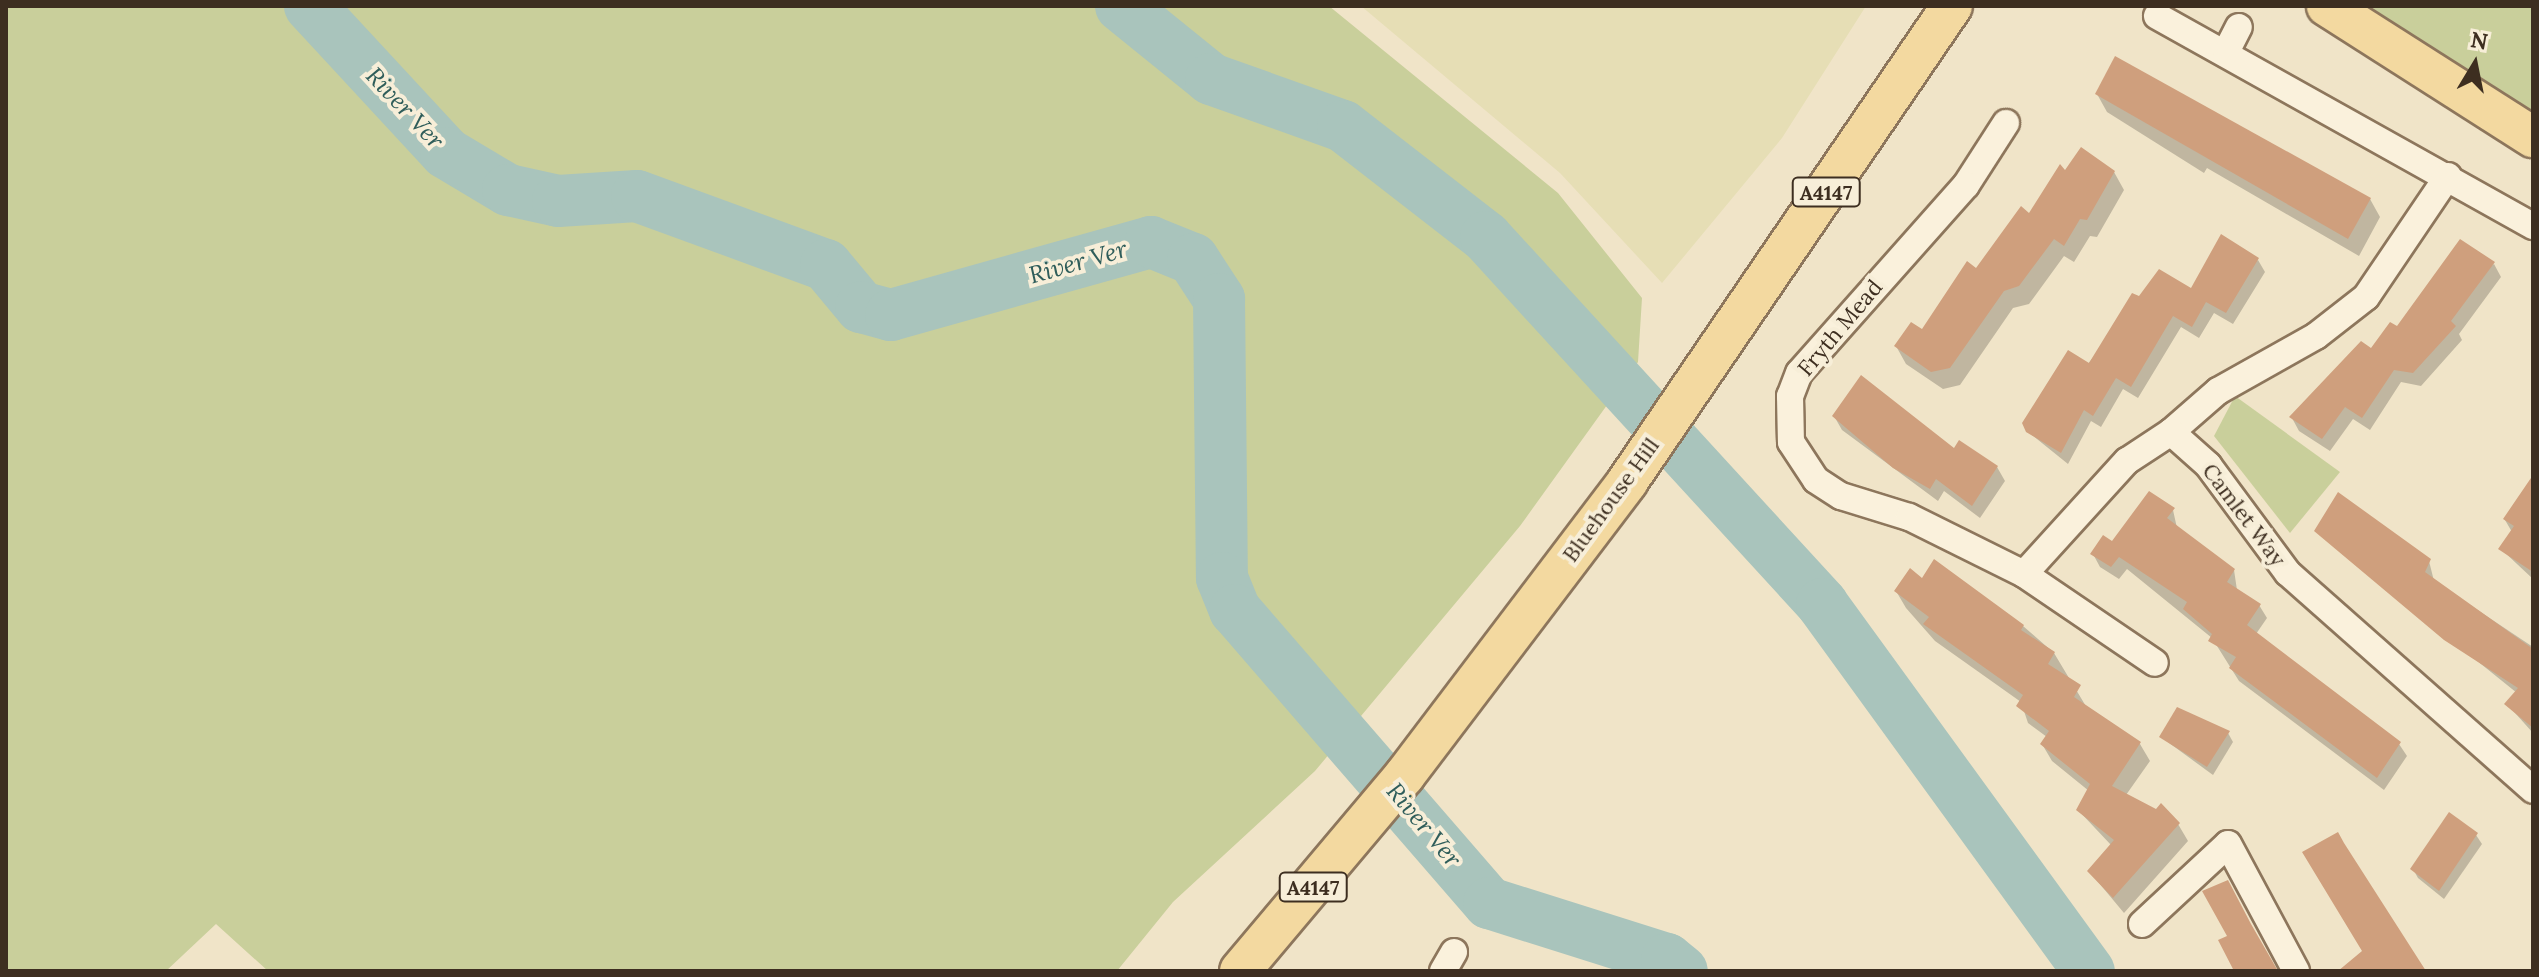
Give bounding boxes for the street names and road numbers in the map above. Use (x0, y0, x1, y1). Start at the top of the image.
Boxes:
road number: A4147 (1790, 176, 1862, 208)
street label: Fryth Mead (1792, 275, 1888, 381)
street label: Bluehouse Hill (1557, 433, 1665, 567)
street label: Camlet Way (2197, 458, 2291, 572)
road number: A4147 (1277, 871, 1349, 903)

